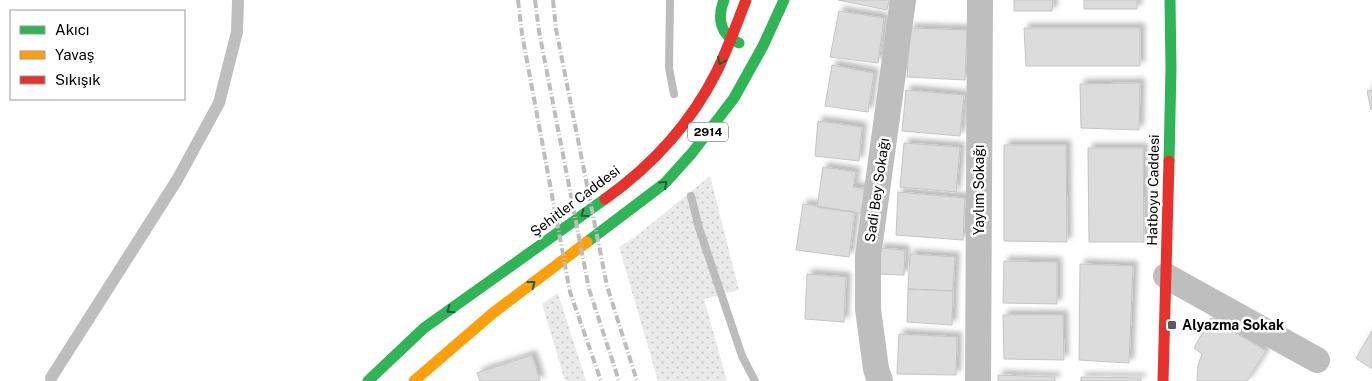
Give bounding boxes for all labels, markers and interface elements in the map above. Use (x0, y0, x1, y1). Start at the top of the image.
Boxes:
legend (10, 10, 185, 100)
text: Akıcı (55, 21, 89, 38)
text: Yavaş (55, 46, 94, 63)
one-way arrow (716, 56, 727, 65)
text: Sıkışık (55, 71, 101, 88)
road number: 2914 (688, 122, 728, 142)
street label: Hatboyu Caddesi (1144, 134, 1162, 246)
street label: Sadi Bey Sokağı (862, 137, 892, 243)
street label: Yaylım Sokağı (971, 145, 987, 235)
street label: Şehitler Caddesi (527, 162, 623, 240)
one-way arrow (658, 181, 667, 190)
one-way arrow (580, 208, 590, 217)
one-way arrow (526, 281, 536, 290)
one-way arrow (446, 304, 456, 313)
place label: Alyazma Sokak (1182, 317, 1284, 333)
marker: Alyazma Sokak (1166, 319, 1178, 331)

